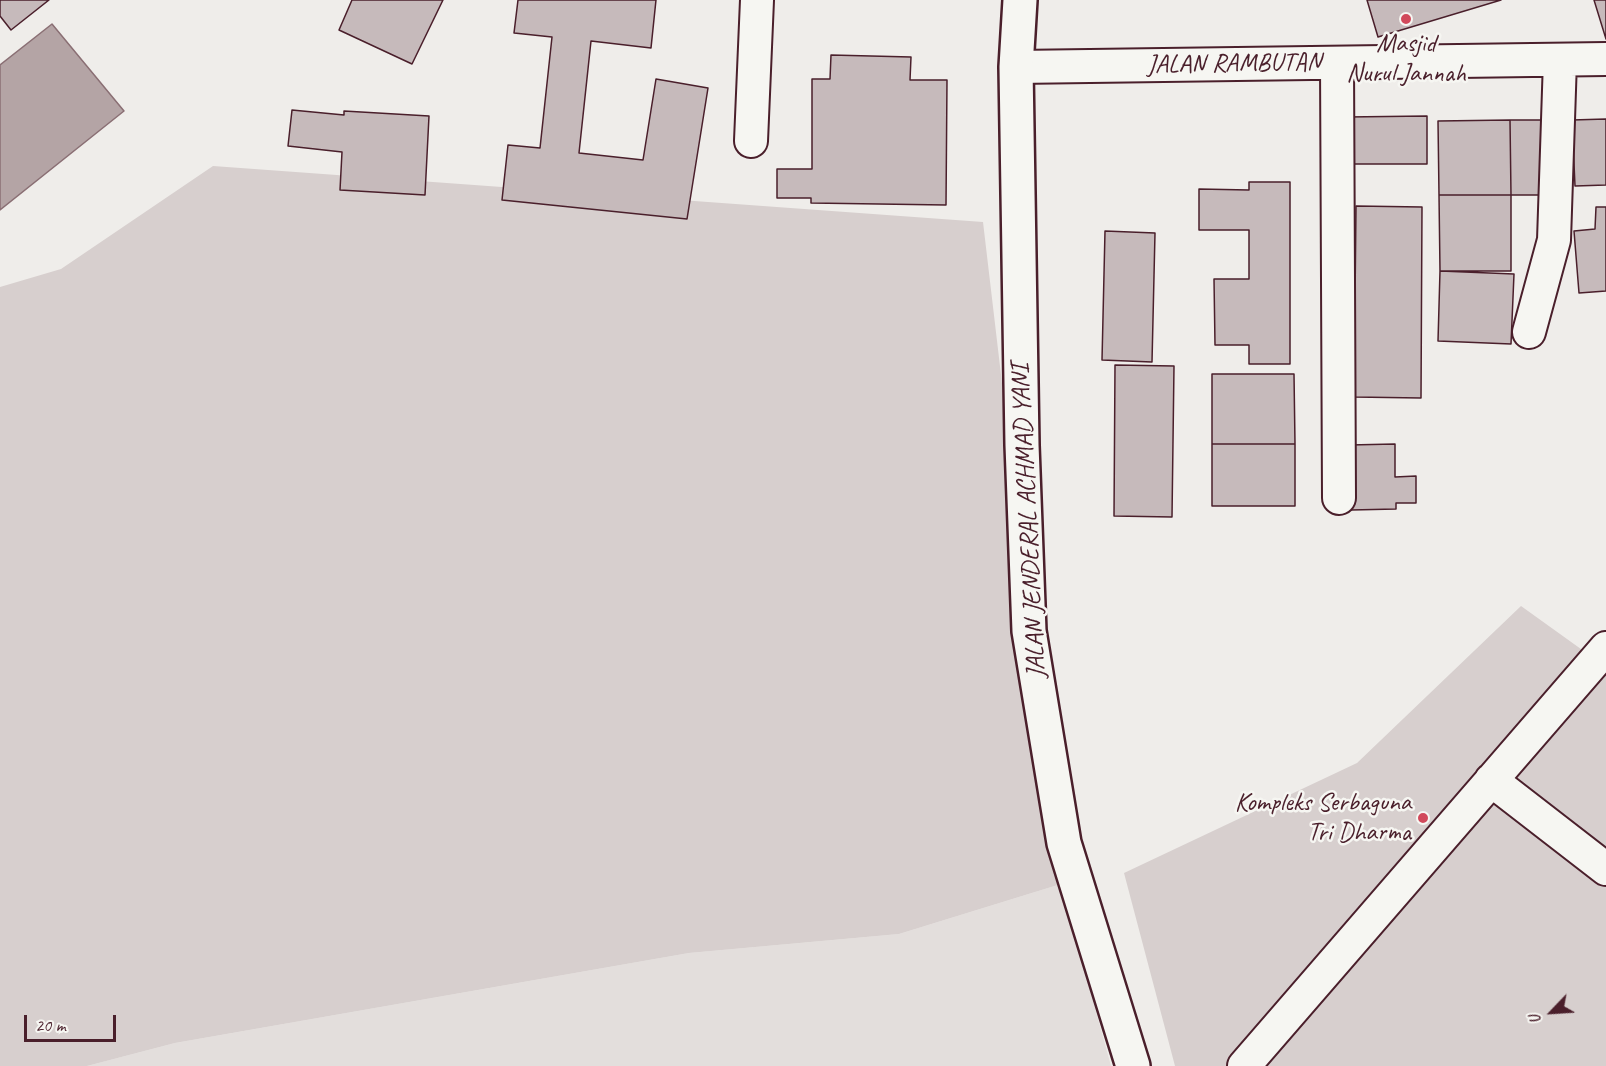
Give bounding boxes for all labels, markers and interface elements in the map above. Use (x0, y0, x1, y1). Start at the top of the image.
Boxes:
marker: Masjid Nurul Jannah (1399, 12, 1413, 26)
place label: Masjid Nurul Jannah (1346, 28, 1466, 89)
street label: JALAN RAMBUTAN (1147, 47, 1321, 81)
street label: JALAN JENDERAL ACHMAD YANI (1005, 363, 1053, 679)
place label: Kompleks Serbaguna Tri Dharma (1235, 787, 1411, 849)
marker: Kompleks Serbaguna Tri Dharma (1416, 811, 1430, 825)
north arrow (1522, 982, 1582, 1042)
scale bar (27, 1003, 118, 1041)
text: U (1525, 1012, 1546, 1027)
text: 20 m (35, 1014, 66, 1036)

